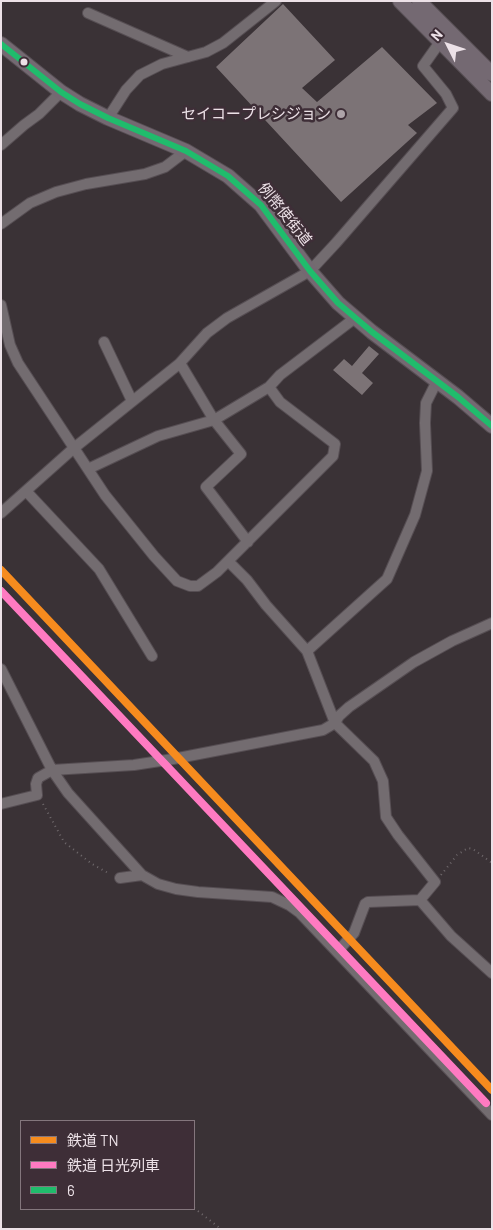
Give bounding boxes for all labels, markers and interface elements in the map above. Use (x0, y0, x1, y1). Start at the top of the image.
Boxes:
north arrow (423, 20, 473, 70)
text: N (427, 26, 446, 44)
unlabelled marker (19, 57, 29, 67)
place label: セイコープレシジョン (181, 105, 331, 123)
marker: セイコープレシジョン (335, 108, 347, 120)
street label: 例幣使街道 (254, 179, 316, 249)
legend (20, 1120, 195, 1210)
text: 鉄道 TN (67, 1131, 119, 1149)
text: 鉄道 日光列車 (67, 1156, 160, 1174)
text: 6 (67, 1181, 75, 1199)

